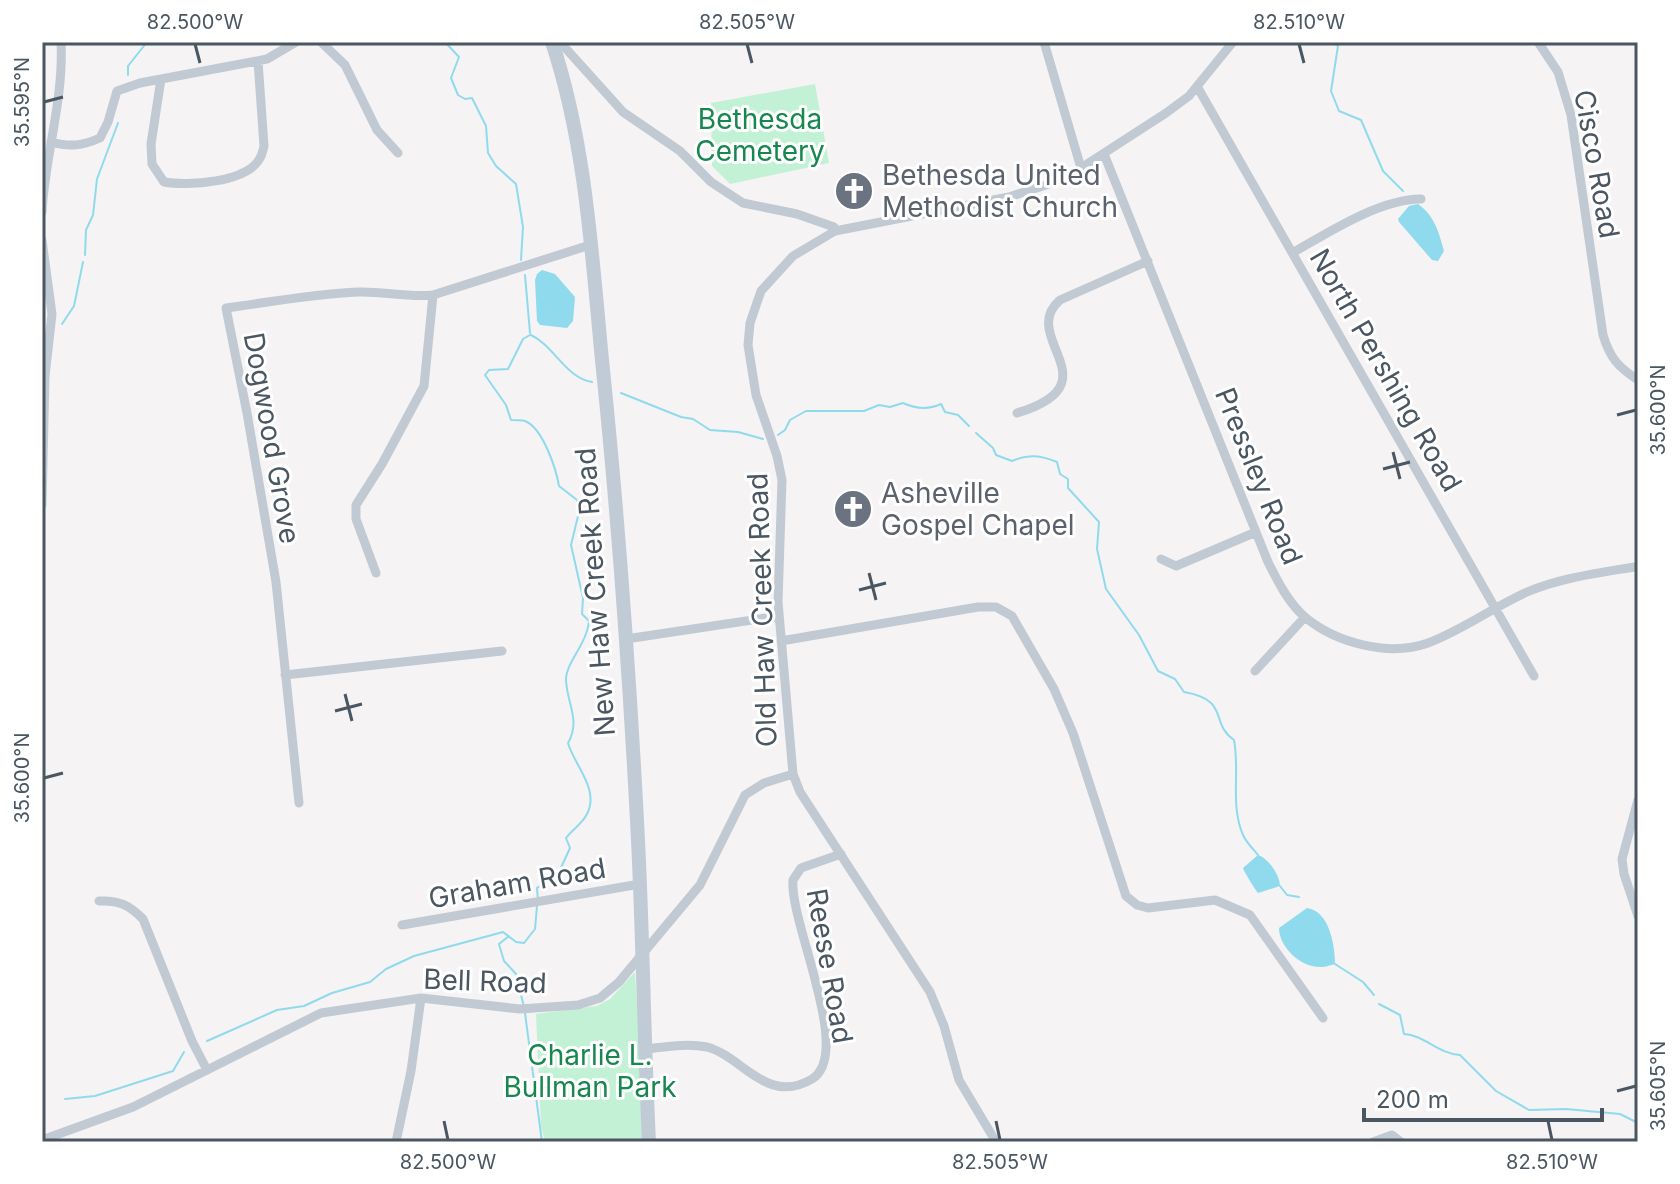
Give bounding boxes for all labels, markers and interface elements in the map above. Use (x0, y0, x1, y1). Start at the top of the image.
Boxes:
text: 82.500°W (147, 10, 243, 34)
text: 82.505°W (699, 10, 795, 34)
text: 82.510°W (1253, 10, 1345, 34)
text: 35.595°N (10, 57, 34, 147)
street label: Cisco Road (1567, 87, 1627, 241)
park label: Bethesda Cemetery (695, 102, 825, 168)
place label: Bethesda United Methodist Church (882, 158, 1118, 224)
church icon: Bethesda United Methodist Church (833, 170, 875, 212)
street label: North Pershing Road (1303, 243, 1469, 497)
street label: Dogwood Grove (237, 330, 307, 546)
text: 35.600°N (1646, 364, 1670, 456)
street label: Pressley Road (1208, 383, 1310, 569)
street label: New Haw Creek Road (568, 447, 622, 737)
street label: Old Haw Creek Road (740, 472, 784, 748)
place label: Asheville Gospel Chapel (881, 476, 1075, 542)
church icon: Asheville Gospel Chapel (832, 488, 874, 530)
text: 35.600°N (10, 732, 34, 824)
street label: Graham Road (426, 851, 608, 915)
street label: Reese Road (800, 886, 860, 1046)
street label: Bell Road (423, 962, 547, 1000)
park label: Charlie L. Bullman Park (503, 1038, 677, 1104)
text: 35.605°N (1646, 1041, 1670, 1131)
scale bar (1364, 1072, 1602, 1122)
text: 200 m (1376, 1085, 1449, 1114)
text: 82.500°W (400, 1150, 496, 1174)
text: 82.505°W (952, 1150, 1048, 1174)
text: 82.510°W (1506, 1150, 1598, 1174)

